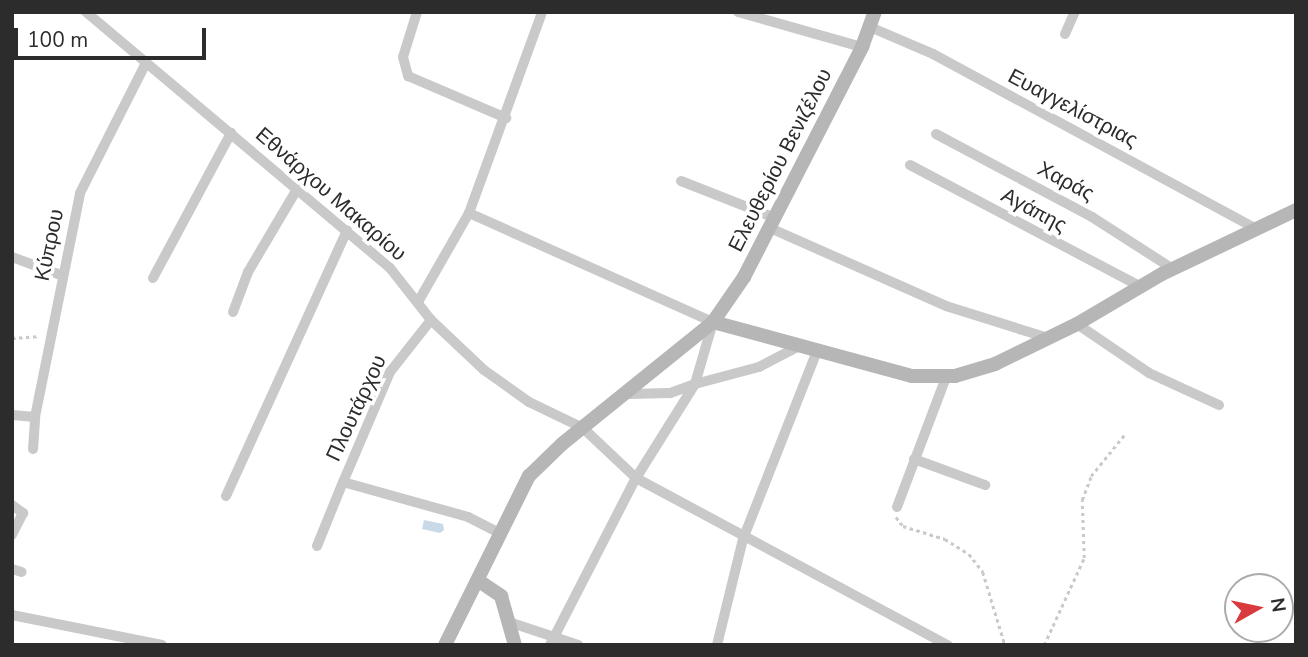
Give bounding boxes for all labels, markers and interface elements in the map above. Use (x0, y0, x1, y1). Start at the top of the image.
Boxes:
scale bar (18, 14, 210, 58)
text: 100 m (27, 26, 88, 54)
street label: Ευαγγελίστριας (1004, 63, 1142, 153)
street label: Ελευθερίου Βενιζέλου (723, 64, 837, 256)
street label: Εθνάρχου Μακαρίου (251, 122, 411, 266)
street label: Χαράς (1033, 156, 1099, 206)
street label: Αγάπης (997, 182, 1071, 238)
street label: Κύπρου (29, 207, 69, 283)
street label: Πλουτάρχου (320, 351, 392, 465)
north arrow (1224, 573, 1294, 643)
text: N (1264, 596, 1292, 614)

